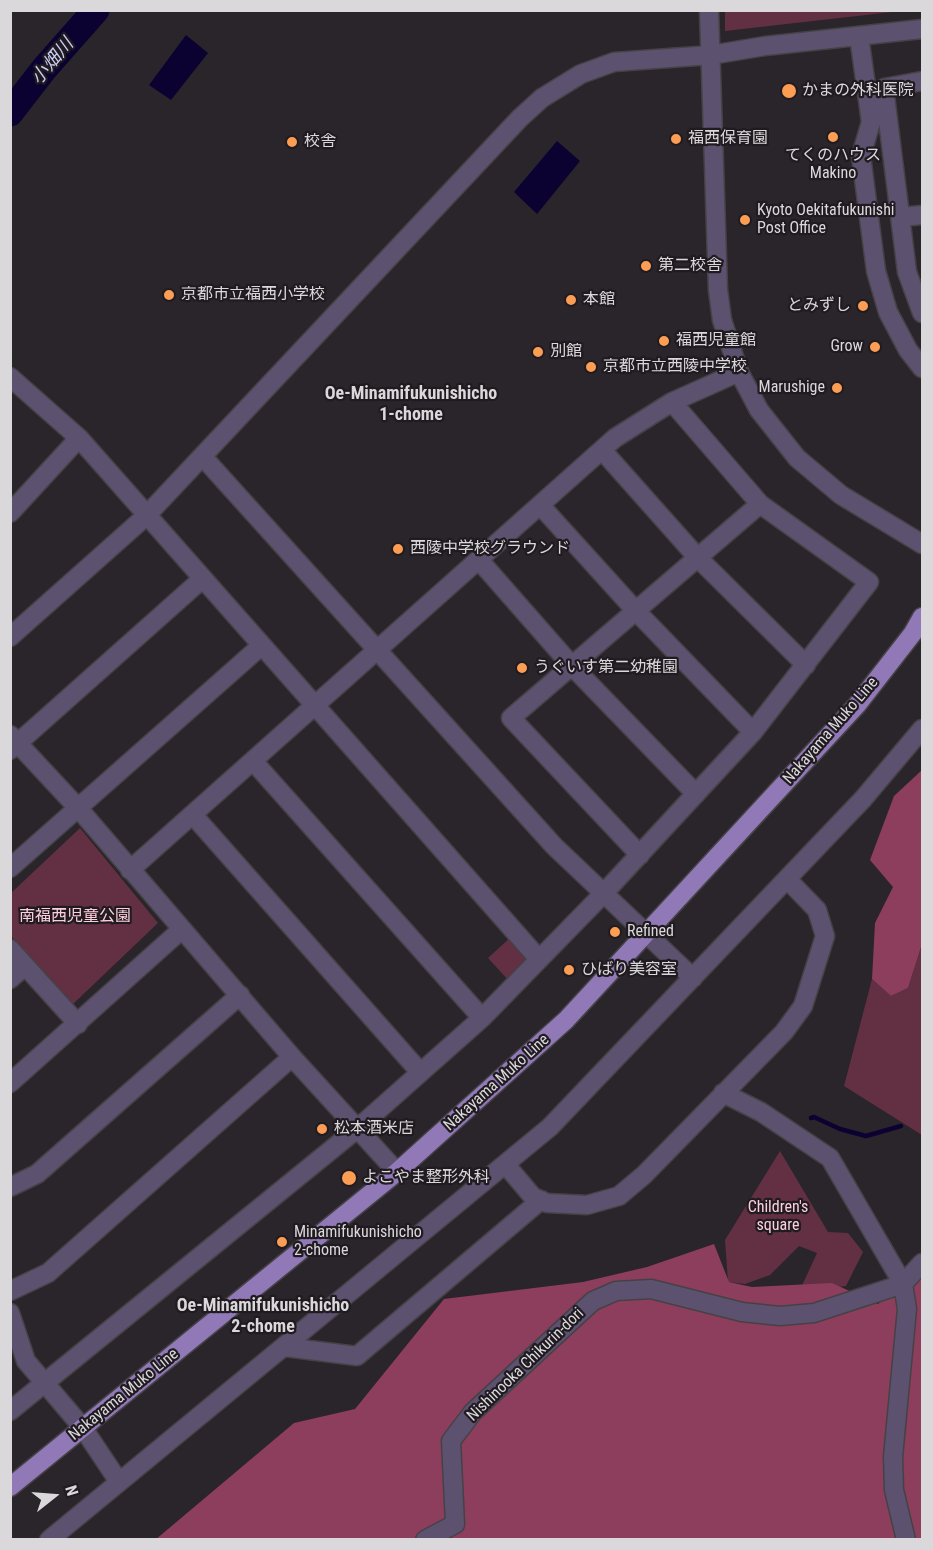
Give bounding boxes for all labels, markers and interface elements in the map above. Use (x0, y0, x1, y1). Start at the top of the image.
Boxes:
water label: 小畑川 (27, 34, 79, 90)
place label: かまの外科医院 (802, 81, 914, 101)
marker: かまの外科医院 (780, 82, 798, 100)
place label: 福西保育園 (688, 129, 768, 149)
marker: てくのハウス Makino (826, 130, 840, 144)
place label: 校舎 (304, 132, 336, 152)
marker: 福西保育園 (669, 132, 683, 146)
marker: 校舎 (285, 135, 299, 149)
place label: てくのハウス Makino (785, 146, 881, 184)
place label: Kyoto Oekitafukunishi Post Office (757, 201, 895, 239)
marker: Kyoto Oekitafukunishi Post Office (738, 213, 752, 227)
place label: 第二校舎 (658, 256, 722, 276)
marker: 第二校舎 (639, 259, 653, 273)
place label: 京都市立福西小学校 (181, 285, 325, 305)
marker: 京都市立福西小学校 (162, 288, 176, 302)
place label: 本館 (583, 290, 615, 310)
marker: 本館 (564, 293, 578, 307)
place label: とみずし (787, 296, 851, 316)
marker: とみずし (856, 299, 870, 313)
place label: 福西児童館 (676, 331, 756, 351)
marker: 福西児童館 (657, 334, 671, 348)
place label: Grow (830, 337, 863, 357)
marker: Grow (868, 340, 882, 354)
place label: 別館 (550, 342, 582, 362)
marker: 別館 (531, 345, 545, 359)
place label: 京都市立西陵中学校 (603, 357, 747, 377)
marker: 京都市立西陵中学校 (584, 360, 598, 374)
place label: Marushige (759, 378, 825, 398)
marker: Marushige (830, 381, 844, 395)
district label: Oe-Minamifukunishicho 1-chome (325, 383, 497, 426)
place label: 西陵中学校グラウンド (410, 539, 570, 559)
marker: 西陵中学校グラウンド (391, 542, 405, 556)
place label: うぐいす第二幼稚園 (534, 658, 678, 678)
marker: うぐいす第二幼稚園 (515, 661, 529, 675)
street label: Nakayama Muko Line (779, 674, 883, 788)
park label: 南福西児童公園 (19, 907, 131, 927)
place label: Refined (627, 922, 674, 942)
marker: Refined (608, 925, 622, 939)
place label: ひばり美容室 (581, 960, 677, 980)
marker: ひばり美容室 (562, 963, 576, 977)
street label: Nakayama Muko Line (440, 1031, 554, 1135)
place label: 松本酒米店 (334, 1119, 414, 1139)
marker: 松本酒米店 (315, 1122, 329, 1136)
place label: よこやま整形外科 (362, 1168, 490, 1188)
marker: よこやま整形外科 (340, 1169, 358, 1187)
park label: Children's square (748, 1198, 808, 1236)
place label: Minamifukunishicho 2-chome (294, 1223, 422, 1261)
marker: Minamifukunishicho 2-chome (275, 1235, 289, 1249)
district label: Oe-Minamifukunishicho 2-chome (177, 1295, 349, 1338)
street label: Nishinooka Chikurin-dori (464, 1304, 588, 1426)
street label: Nakayama Muko Line (65, 1345, 183, 1445)
north arrow (24, 1466, 84, 1526)
text: N (61, 1483, 82, 1498)

